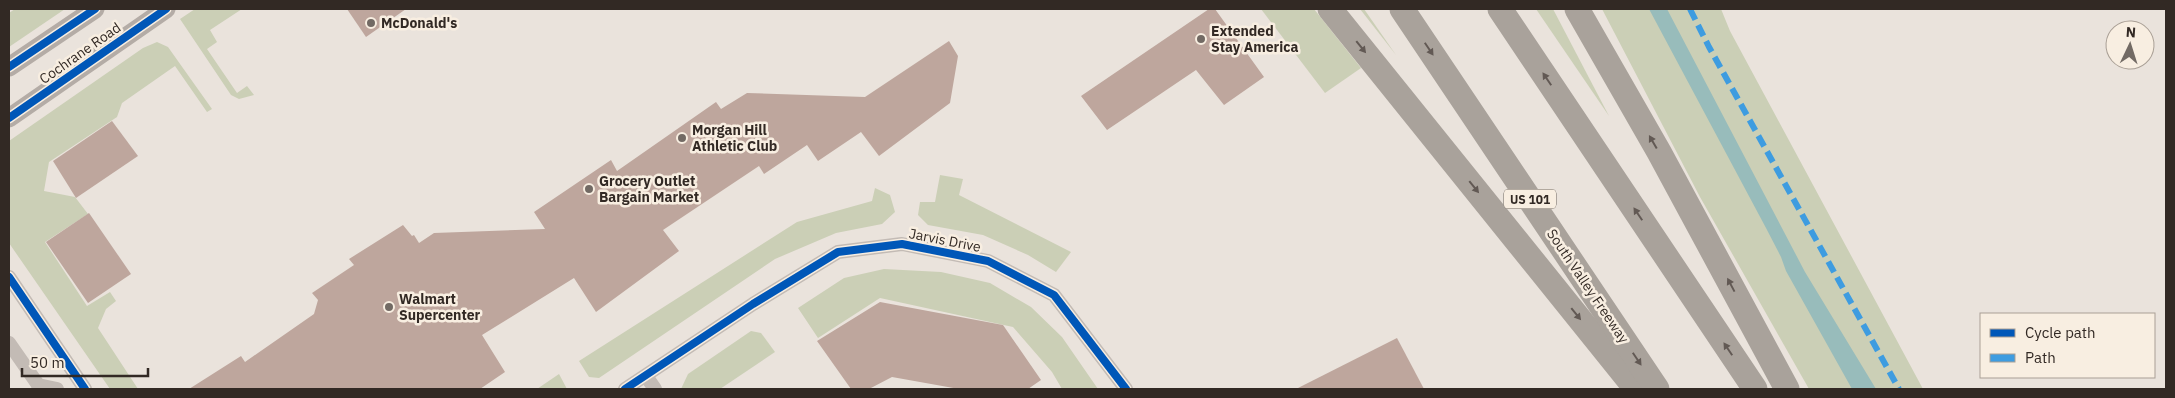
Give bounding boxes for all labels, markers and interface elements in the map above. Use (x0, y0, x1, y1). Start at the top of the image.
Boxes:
place label: McDonald's (381, 14, 457, 32)
marker: McDonald's (365, 17, 377, 29)
street label: Cochrane Road (36, 18, 124, 88)
north arrow (2105, 20, 2155, 70)
place label: Extended Stay America (1211, 22, 1299, 56)
text: N (2125, 23, 2137, 41)
marker: Extended Stay America (1195, 33, 1207, 45)
one-way arrow (1355, 40, 1366, 53)
one-way arrow (1424, 42, 1434, 56)
one-way arrow (1542, 72, 1552, 86)
place label: Morgan Hill Athletic Club (692, 121, 777, 155)
marker: Morgan Hill Athletic Club (676, 132, 688, 144)
one-way arrow (1649, 135, 1658, 149)
place label: Grocery Outlet Bargain Market (599, 172, 699, 206)
one-way arrow (1468, 181, 1479, 194)
marker: Grocery Outlet Bargain Market (583, 183, 595, 195)
road number: US 101 (1504, 190, 1556, 208)
one-way arrow (1633, 207, 1643, 221)
street label: Jarvis Drive (907, 224, 983, 256)
street label: South Valley Freeway (1543, 225, 1633, 347)
one-way arrow (1727, 278, 1735, 292)
place label: Walmart Supercenter (399, 290, 481, 324)
marker: Walmart Supercenter (383, 301, 395, 313)
one-way arrow (1570, 307, 1581, 320)
legend (1980, 313, 2155, 378)
text: Cycle path (2025, 323, 2096, 342)
one-way arrow (1723, 342, 1733, 355)
scale bar (22, 346, 149, 378)
text: Path (2025, 348, 2056, 367)
one-way arrow (1632, 352, 1642, 365)
text: 50 m (30, 353, 65, 372)

